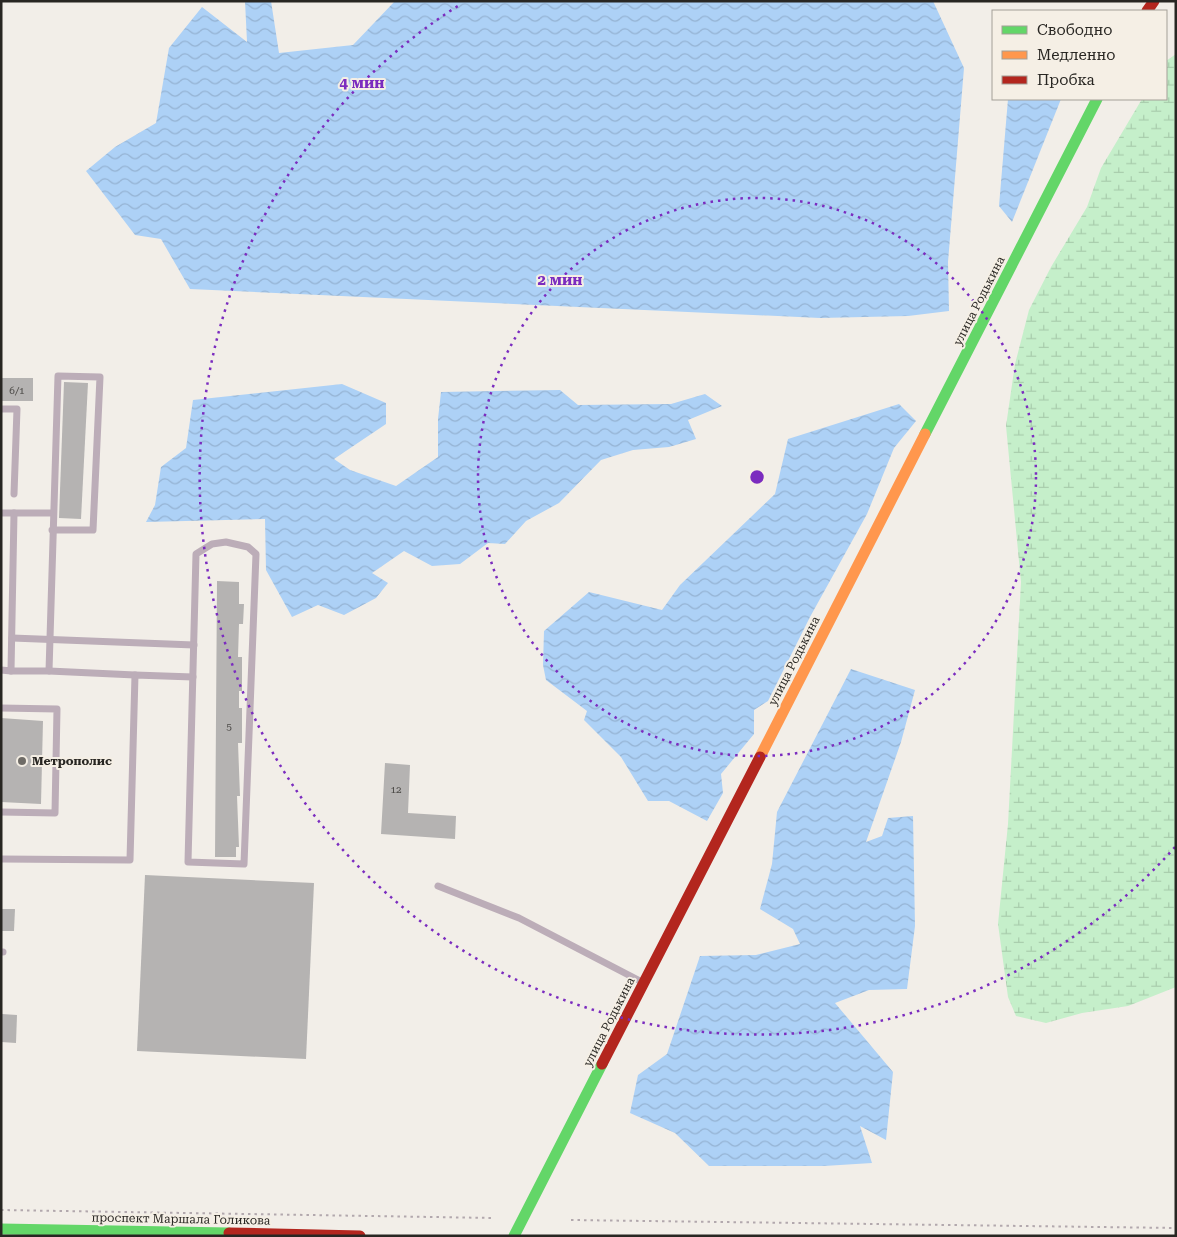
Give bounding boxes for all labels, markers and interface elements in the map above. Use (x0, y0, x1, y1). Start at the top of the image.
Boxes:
legend (992, 10, 1167, 100)
text: Свободно (1037, 21, 1112, 39)
text: Медленно (1037, 46, 1116, 64)
text: Пробка (1037, 71, 1095, 89)
text: 4 мин (340, 74, 384, 92)
street label: улица Родькина (950, 254, 1008, 348)
text: 2 мин (538, 271, 582, 289)
house number: 6/1 (9, 385, 25, 396)
centre of rings (748, 468, 766, 486)
street label: улица Родькина (765, 614, 823, 708)
house number: 5 (226, 721, 232, 732)
place label: Метрополис (32, 754, 112, 768)
marker: Метрополис (16, 755, 28, 767)
house number: 12 (390, 784, 402, 795)
street label: улица Родькина (580, 975, 638, 1069)
street label: проспект Маршала Голикова (91, 1210, 271, 1228)

